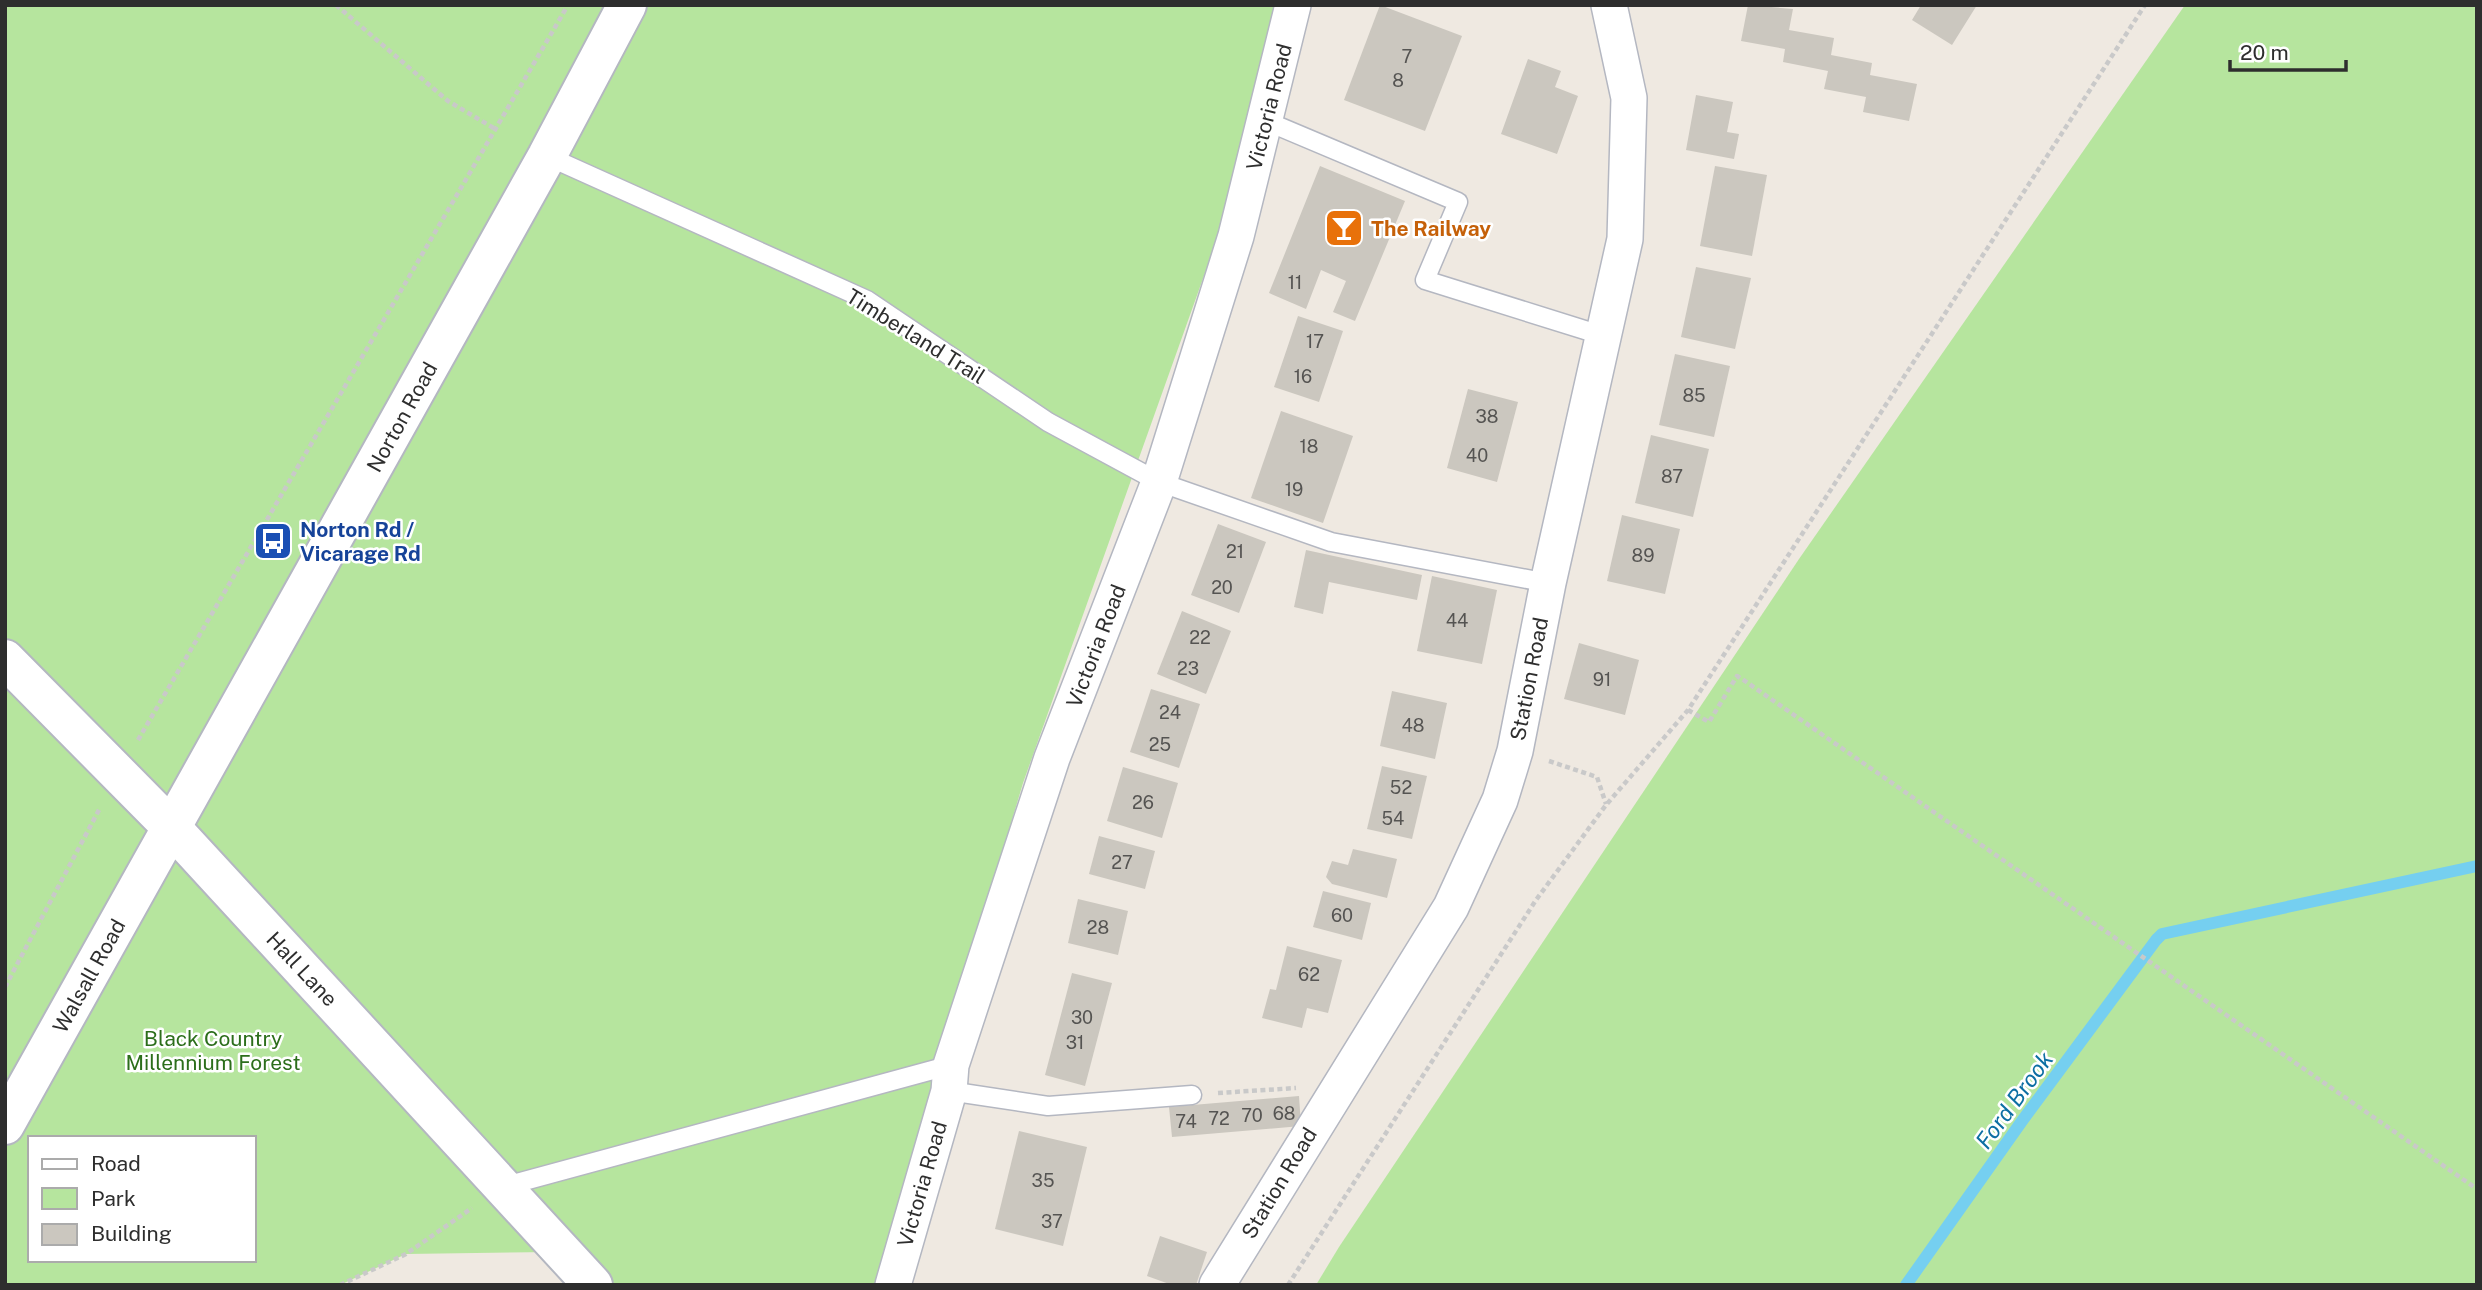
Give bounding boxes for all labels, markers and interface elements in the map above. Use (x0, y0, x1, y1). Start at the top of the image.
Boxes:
scale bar (2230, 28, 2346, 72)
text: 20 m (2240, 40, 2289, 65)
street label: Victoria Road (1241, 41, 1297, 173)
house number: 7 (1402, 46, 1412, 67)
house number: 8 (1392, 70, 1404, 91)
bar icon: The Railway (1323, 207, 1365, 249)
place label: The Railway (1371, 216, 1491, 241)
house number: 11 (1288, 272, 1302, 293)
street label: Timberland Trail (842, 283, 990, 389)
house number: 17 (1306, 331, 1324, 352)
street label: Norton Road (361, 358, 443, 476)
house number: 16 (1294, 366, 1312, 387)
house number: 85 (1682, 385, 1706, 406)
house number: 38 (1476, 406, 1498, 427)
house number: 18 (1300, 436, 1318, 457)
house number: 40 (1466, 445, 1488, 466)
house number: 87 (1661, 466, 1683, 487)
house number: 19 (1285, 479, 1303, 500)
place label: Norton Rd / Vicarage Rd (300, 517, 421, 566)
bus stop icon: Norton Rd / Vicarage Rd (252, 520, 294, 562)
house number: 21 (1226, 541, 1244, 562)
house number: 89 (1632, 545, 1654, 566)
house number: 20 (1211, 577, 1233, 598)
street label: Victoria Road (1061, 581, 1131, 711)
house number: 44 (1446, 610, 1468, 631)
street label: Station Road (1505, 615, 1553, 743)
house number: 22 (1189, 627, 1211, 648)
house number: 23 (1177, 658, 1199, 679)
house number: 91 (1593, 669, 1611, 690)
house number: 24 (1159, 702, 1181, 723)
house number: 48 (1402, 715, 1424, 736)
house number: 25 (1149, 734, 1171, 755)
house number: 52 (1390, 777, 1412, 798)
house number: 26 (1132, 792, 1154, 813)
house number: 54 (1382, 808, 1404, 829)
house number: 27 (1111, 852, 1133, 873)
house number: 60 (1331, 905, 1353, 926)
street label: Walsall Road (47, 915, 131, 1037)
house number: 28 (1087, 917, 1109, 938)
street label: Hall Lane (261, 927, 343, 1011)
house number: 62 (1298, 964, 1320, 985)
house number: 30 (1071, 1007, 1093, 1028)
park label: Black Country Millennium Forest (125, 1026, 301, 1075)
house number: 31 (1066, 1032, 1084, 1053)
water label: Ford Brook (1970, 1046, 2059, 1154)
house number: 68 (1273, 1103, 1295, 1124)
house number: 70 (1241, 1105, 1263, 1126)
house number: 72 (1208, 1108, 1230, 1129)
house number: 74 (1175, 1111, 1197, 1132)
street label: Victoria Road (892, 1118, 952, 1250)
street label: Station Road (1236, 1123, 1322, 1243)
legend (28, 1136, 256, 1262)
text: Road (91, 1151, 141, 1176)
house number: 35 (1032, 1170, 1054, 1191)
text: Park (91, 1186, 136, 1211)
house number: 37 (1041, 1211, 1063, 1232)
text: Building (91, 1221, 172, 1246)

